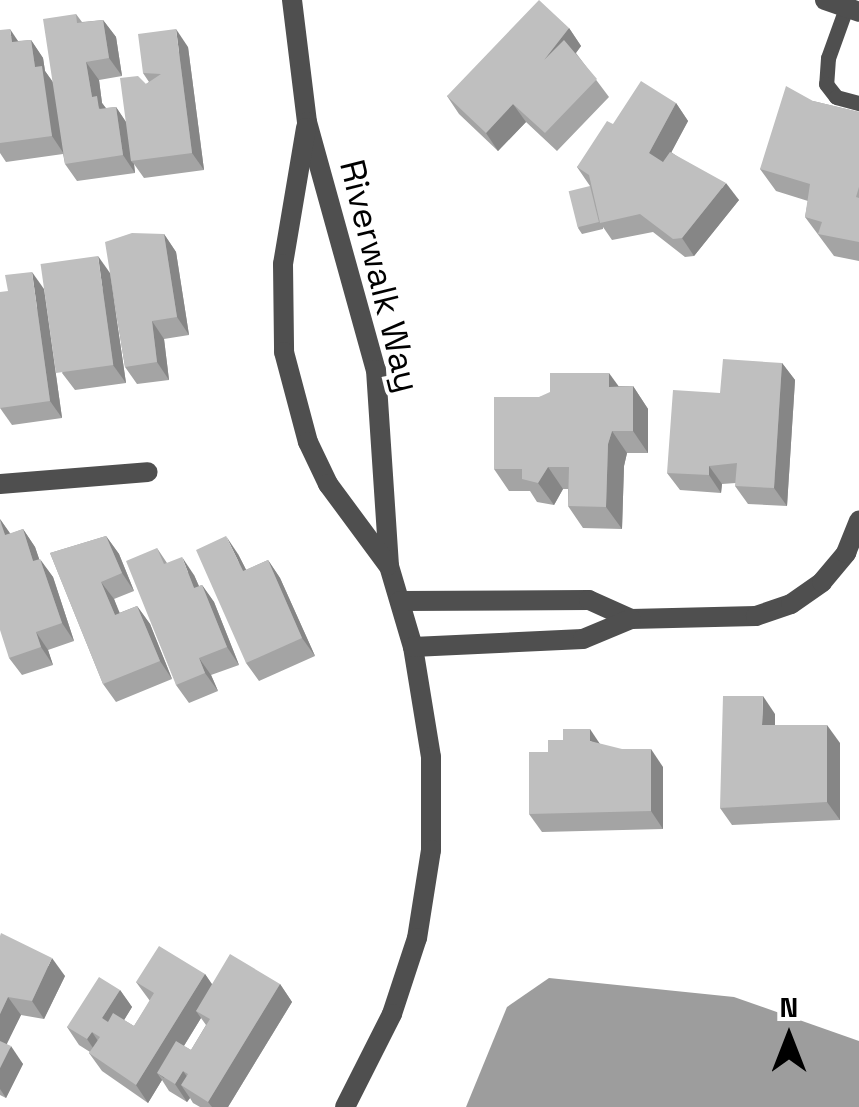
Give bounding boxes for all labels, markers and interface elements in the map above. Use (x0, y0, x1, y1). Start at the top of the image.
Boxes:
street label: Riverwalk Way (331, 155, 429, 397)
north arrow (739, 987, 839, 1087)
text: N (780, 989, 798, 1025)

